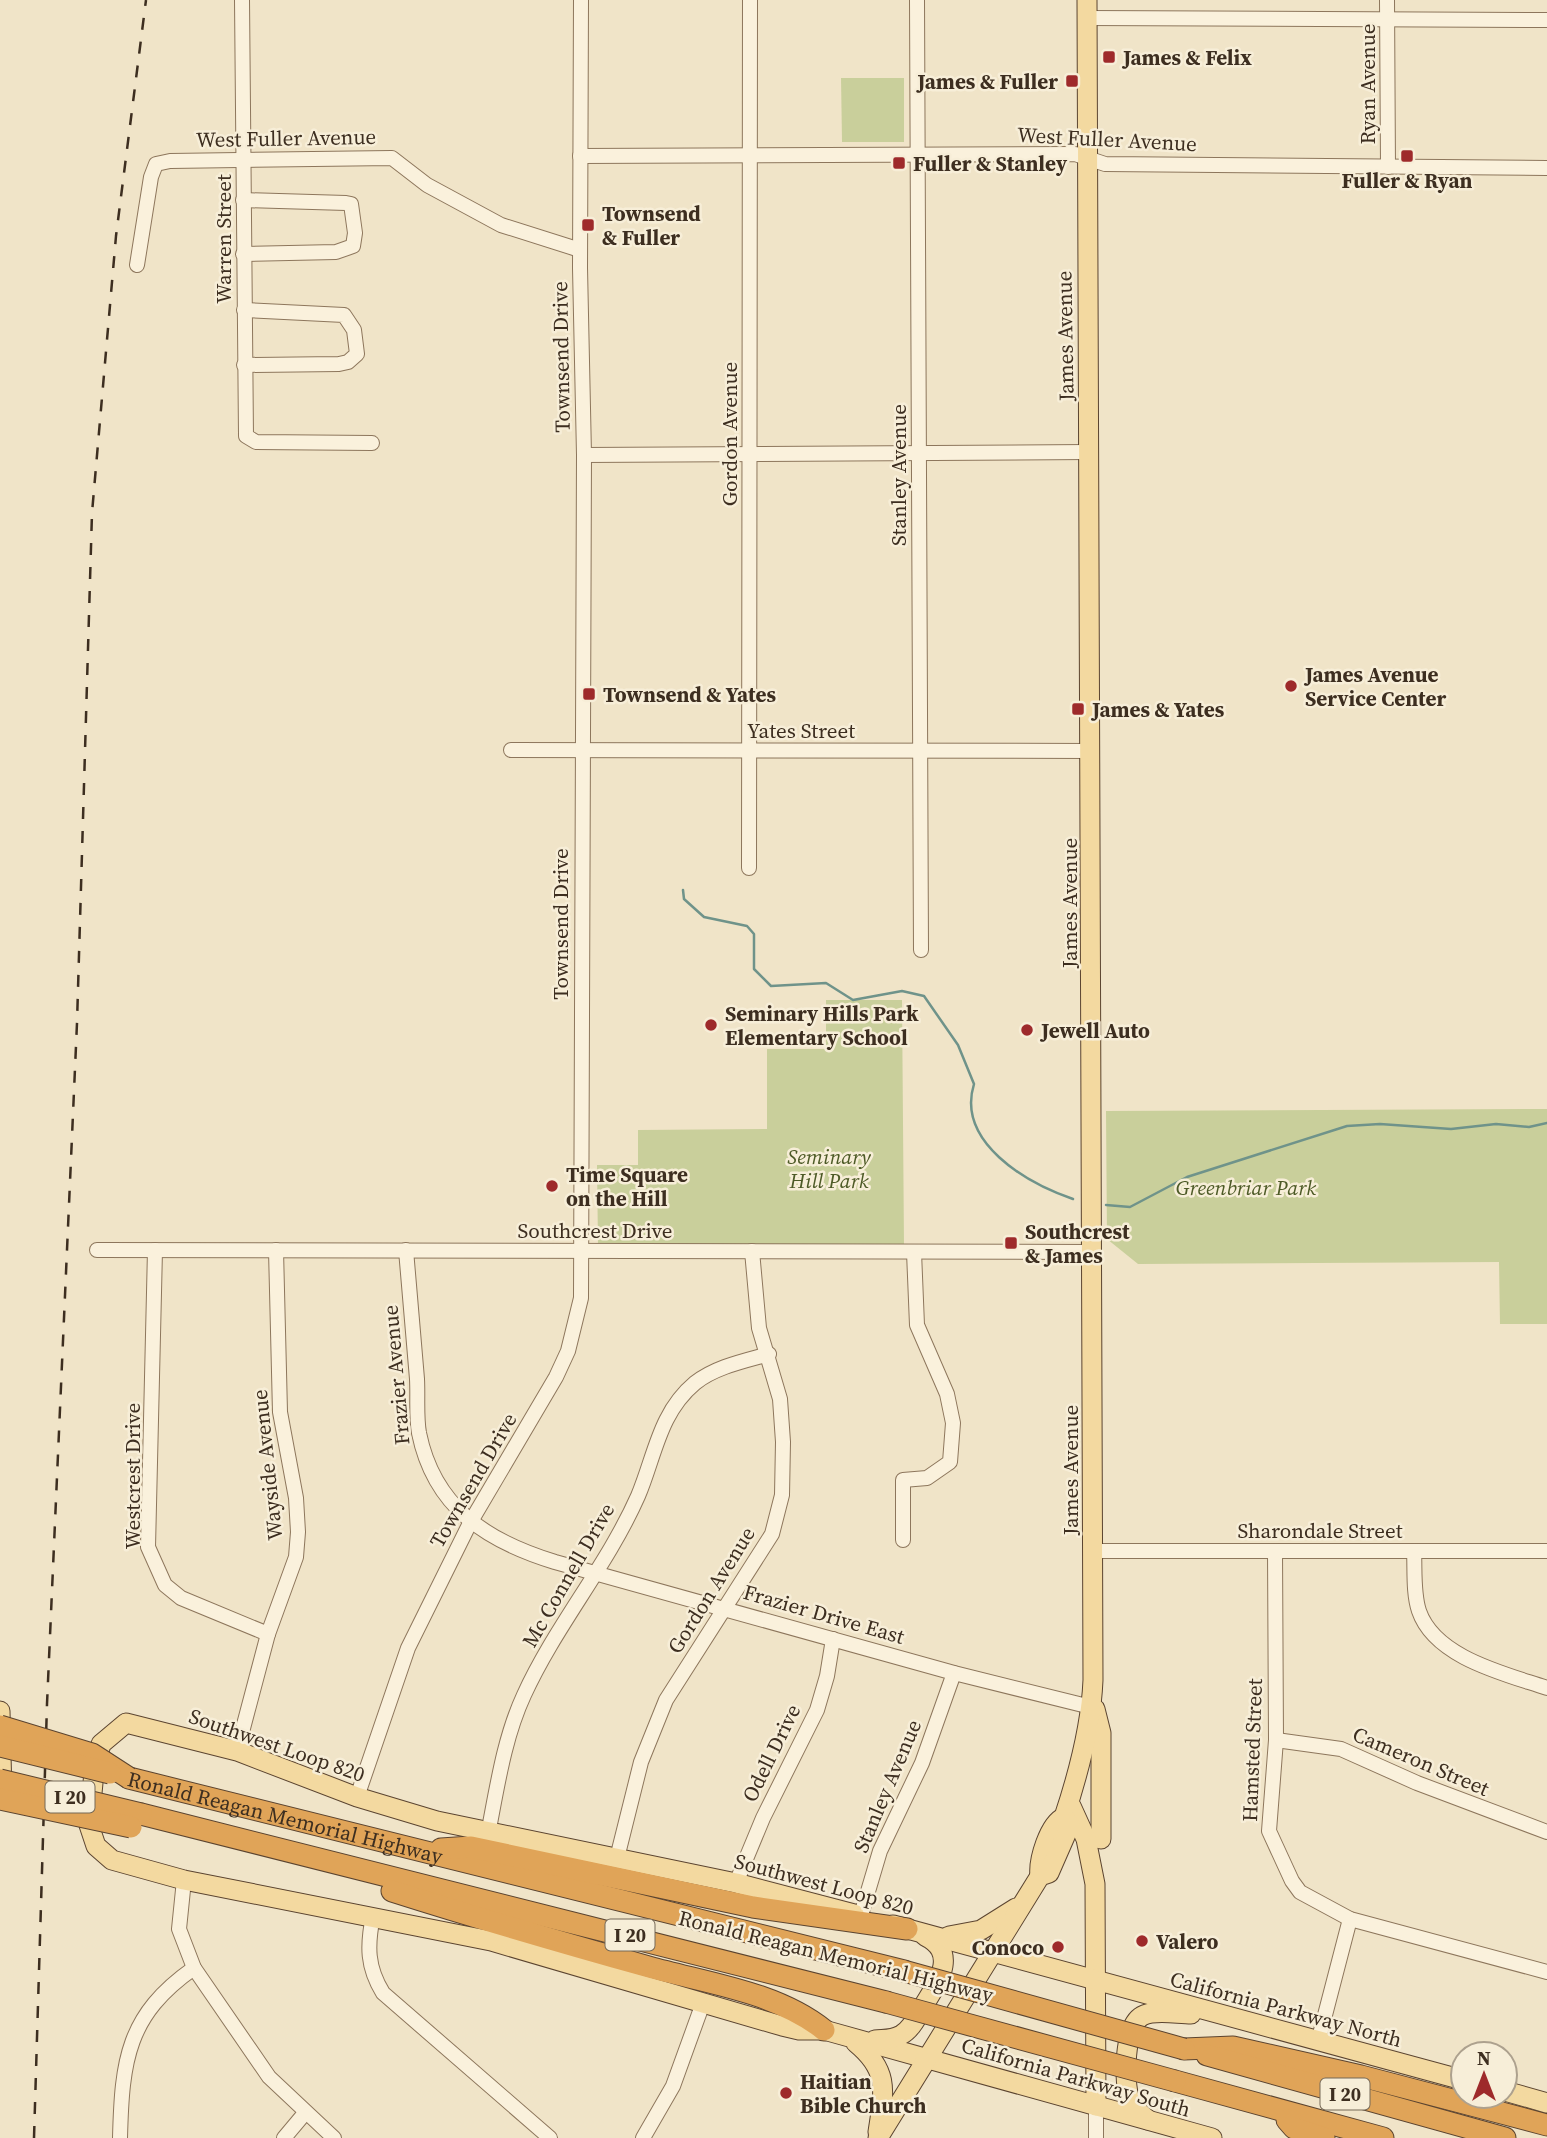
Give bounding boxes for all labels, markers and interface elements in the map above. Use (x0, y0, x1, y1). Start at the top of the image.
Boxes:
street label: Ryan Avenue (1353, 24, 1382, 144)
place label: James & Felix (1121, 43, 1252, 72)
marker: James & Felix (1101, 49, 1117, 65)
place label: James & Fuller (915, 67, 1058, 96)
marker: James & Fuller (1064, 73, 1080, 89)
street label: West Fuller Avenue (1016, 120, 1198, 158)
street label: West Fuller Avenue (196, 122, 376, 154)
marker: Fuller & Ryan (1399, 148, 1415, 164)
place label: Fuller & Stanley (913, 149, 1068, 178)
marker: Fuller & Stanley (891, 155, 907, 171)
place label: Fuller & Ryan (1341, 166, 1473, 195)
street label: Warren Street (209, 174, 238, 304)
place label: Townsend & Fuller (602, 199, 701, 252)
marker: Townsend & Fuller (580, 217, 596, 233)
street label: James Avenue (1049, 271, 1081, 402)
street label: Townsend Drive (545, 281, 577, 433)
street label: Gordon Avenue (715, 362, 744, 506)
street label: Stanley Avenue (884, 404, 913, 546)
place label: James Avenue Service Center (1303, 660, 1446, 713)
marker: James Avenue Service Center (1283, 678, 1299, 694)
place label: Townsend & Yates (603, 680, 776, 709)
marker: Townsend & Yates (581, 686, 597, 702)
place label: James & Yates (1090, 695, 1225, 724)
marker: James & Yates (1070, 701, 1086, 717)
street label: Yates Street (747, 716, 855, 745)
street label: James Avenue (1055, 838, 1084, 969)
street label: Townsend Drive (546, 848, 575, 1000)
place label: Seminary Hills Park Elementary School (725, 999, 919, 1052)
place label: Jewell Auto (1039, 1016, 1150, 1045)
marker: Seminary Hills Park Elementary School (703, 1017, 719, 1033)
marker: Jewell Auto (1019, 1022, 1035, 1038)
park label: Seminary Hill Park (787, 1142, 872, 1195)
place label: Time Square on the Hill (566, 1160, 688, 1213)
park label: Greenbriar Park (1176, 1173, 1316, 1202)
marker: Time Square on the Hill (544, 1178, 560, 1194)
street label: Southcrest Drive (518, 1216, 672, 1245)
place label: Southcrest & James (1025, 1217, 1130, 1270)
marker: Southcrest & James (1003, 1235, 1019, 1251)
street label: Frazier Avenue (375, 1304, 417, 1446)
street label: Wayside Avenue (245, 1388, 289, 1542)
street label: Westcrest Drive (118, 1403, 147, 1549)
street label: James Avenue (1056, 1405, 1085, 1536)
street label: Townsend Drive (423, 1407, 523, 1553)
street label: Mc Connell Drive (515, 1497, 621, 1653)
street label: Sharondale Street (1237, 1516, 1403, 1545)
street label: Gordon Avenue (660, 1521, 762, 1659)
street label: Frazier Drive East (740, 1577, 908, 1651)
street label: Hamsted Street (1235, 1678, 1269, 1822)
street label: Odell Drive (735, 1699, 807, 1807)
street label: Southwest Loop 820 (185, 1701, 369, 1789)
street label: Stanley Avenue (846, 1715, 928, 1857)
street label: Cameron Street (1348, 1719, 1494, 1803)
street label: Ronald Reagan Memorial Highway (125, 1764, 446, 1870)
road number: I 20 (46, 1782, 94, 1812)
street label: Southwest Loop 820 (731, 1846, 917, 1922)
street label: Ronald Reagan Memorial Highway (675, 1903, 997, 2009)
road number: I 20 (606, 1920, 654, 1951)
place label: Valero (1156, 1927, 1218, 1956)
place label: Conoco (972, 1933, 1044, 1962)
marker: Valero (1134, 1933, 1150, 1949)
marker: Conoco (1050, 1939, 1066, 1955)
street label: California Parkway North (1167, 1964, 1405, 2054)
street label: California Parkway South (958, 2030, 1194, 2124)
north arrow (1449, 2040, 1519, 2110)
text: N (1477, 2045, 1491, 2071)
place label: Haitian Bible Church (800, 2067, 927, 2120)
road number: I 20 (1320, 2078, 1370, 2110)
marker: Haitian Bible Church (778, 2085, 794, 2101)

